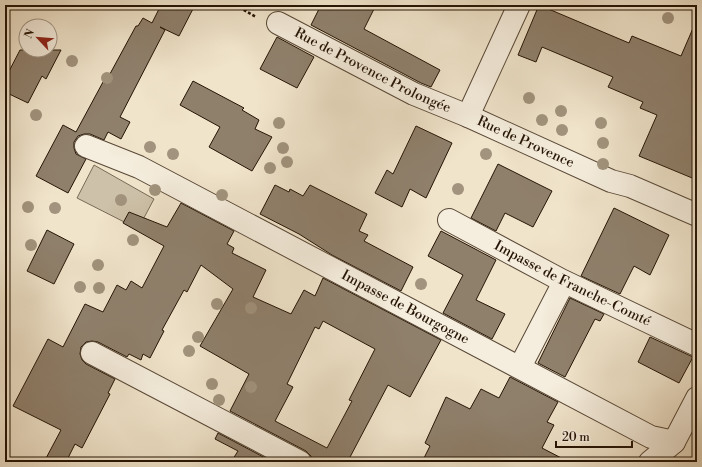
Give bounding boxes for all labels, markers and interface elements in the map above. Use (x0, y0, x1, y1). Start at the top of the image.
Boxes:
north arrow (18, 18, 58, 58)
street label: Rue de Provence Prolongée (291, 24, 454, 117)
text: N (22, 27, 38, 41)
street label: Rue de Provence (474, 112, 577, 172)
street label: Impasse de Franche-Comté (491, 237, 654, 331)
street label: Impasse de Bourgogne (338, 266, 472, 349)
scale bar (556, 423, 632, 449)
text: 20 m (562, 430, 590, 445)

